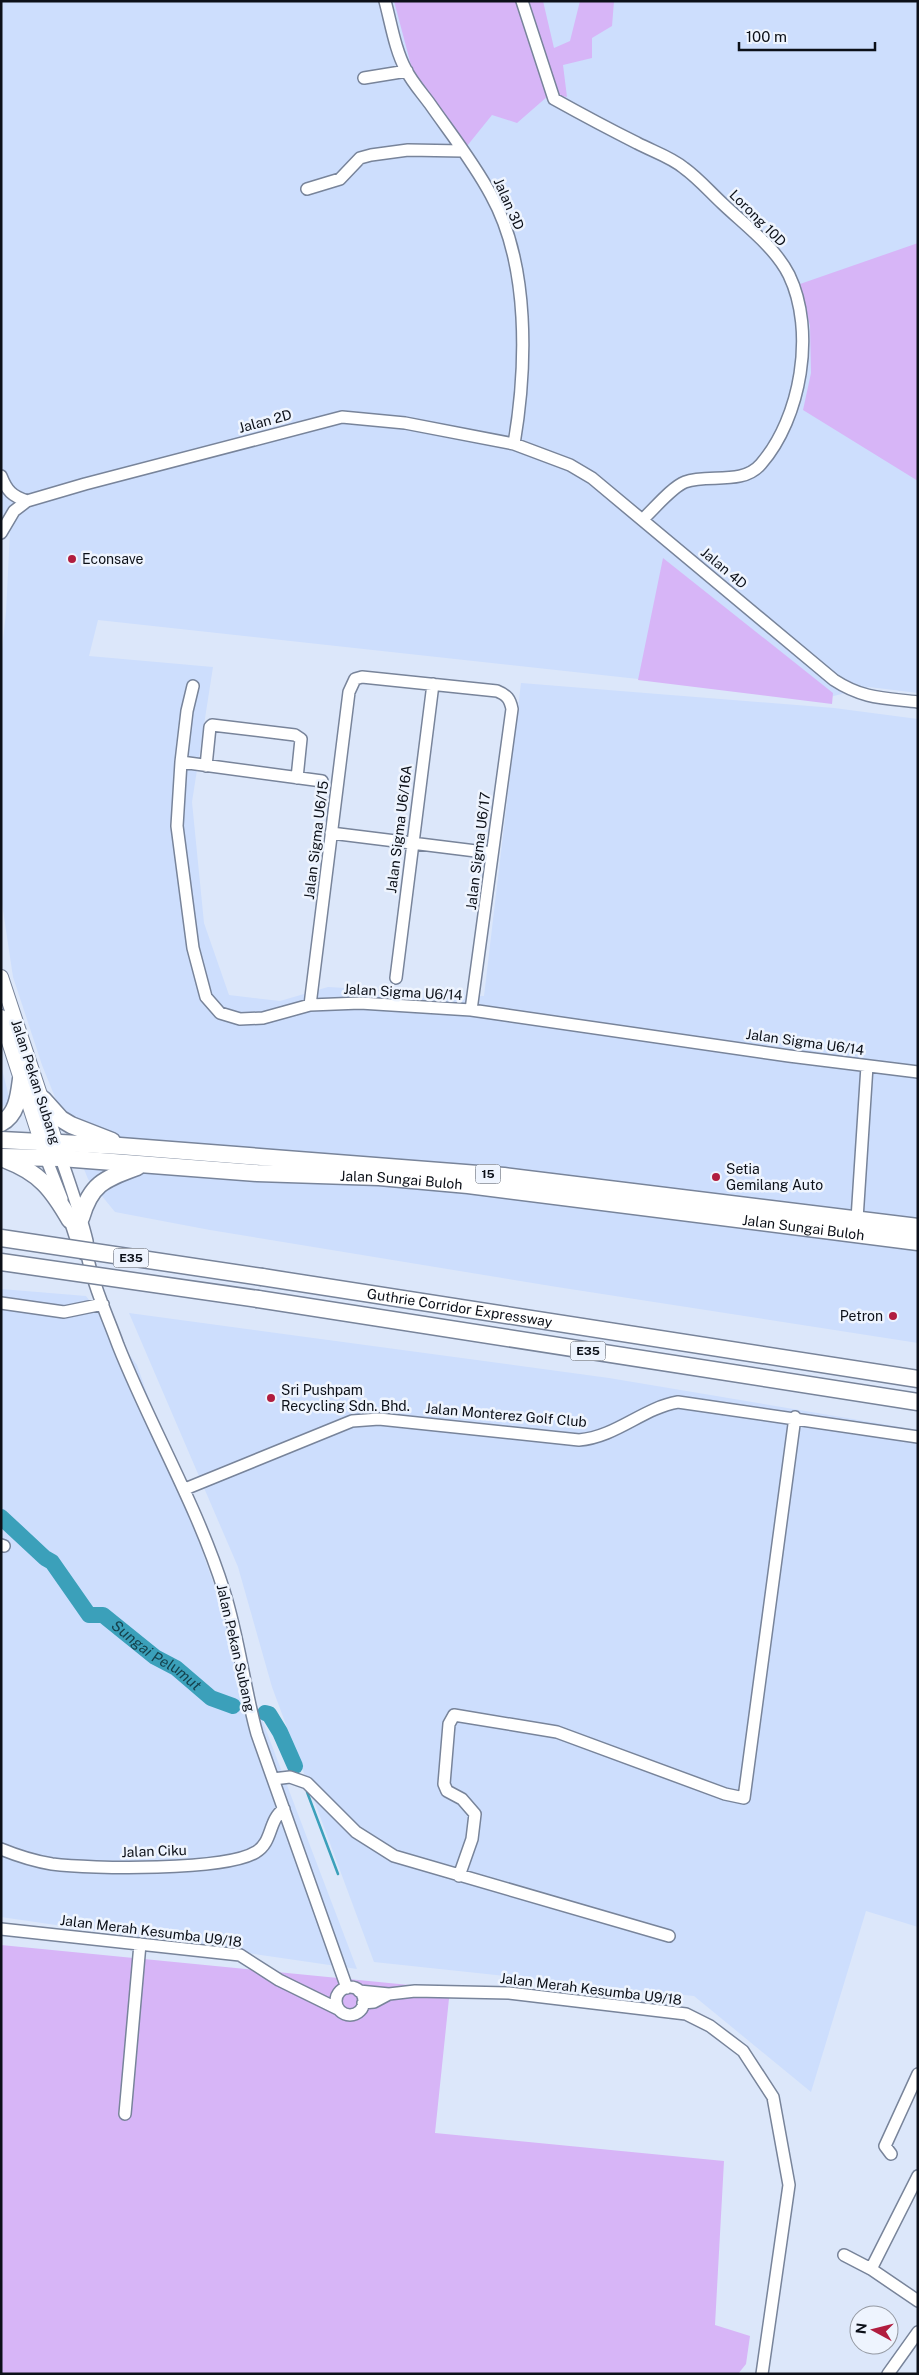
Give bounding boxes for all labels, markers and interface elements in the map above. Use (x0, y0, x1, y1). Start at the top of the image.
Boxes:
scale bar (739, 20, 875, 52)
text: 100 m (746, 28, 787, 45)
street label: Jalan 3D (490, 176, 528, 232)
street label: Lorong 10D (726, 186, 790, 250)
street label: Jalan 2D (237, 406, 293, 436)
street label: Jalan 4D (698, 544, 750, 592)
place label: Econsave (82, 551, 144, 567)
marker: Econsave (66, 553, 78, 565)
street label: Jalan Sigma U6/16A (383, 764, 415, 894)
street label: Jalan Sigma U6/15 (301, 780, 331, 900)
street label: Jalan Sigma U6/17 (463, 791, 493, 911)
street label: Jalan Sigma U6/14 (343, 981, 463, 1003)
street label: Jalan Pekan Subang (8, 1017, 64, 1147)
street label: Jalan Sigma U6/14 (745, 1026, 865, 1058)
place label: Setia Gemilang Auto (726, 1161, 823, 1193)
road number: 15 (476, 1164, 500, 1184)
street label: Jalan Sungai Buloh (340, 1168, 463, 1192)
marker: Setia Gemilang Auto (710, 1171, 722, 1183)
street label: Jalan Sungai Buloh (741, 1212, 865, 1243)
road number: E35 (114, 1248, 148, 1268)
street label: Guthrie Corridor Expressway (366, 1285, 554, 1330)
place label: Petron (840, 1308, 883, 1324)
marker: Petron (887, 1310, 899, 1322)
road number: E35 (570, 1342, 606, 1360)
place label: Sri Pushpam Recycling Sdn. Bhd. (281, 1382, 410, 1414)
marker: Sri Pushpam Recycling Sdn. Bhd. (265, 1392, 277, 1404)
street label: Jalan Monterez Golf Club (424, 1400, 588, 1430)
street label: Jalan Pekan Subang (214, 1583, 259, 1714)
water label: Sungai Pelumut (108, 1616, 205, 1694)
street label: Jalan Ciku (121, 1842, 187, 1860)
street label: Jalan Merah Kesumba U9/18 (59, 1912, 243, 1950)
street label: Jalan Merah Kesumba U9/18 (499, 1970, 683, 2008)
north arrow (849, 2305, 899, 2355)
text: N (852, 2322, 870, 2335)

